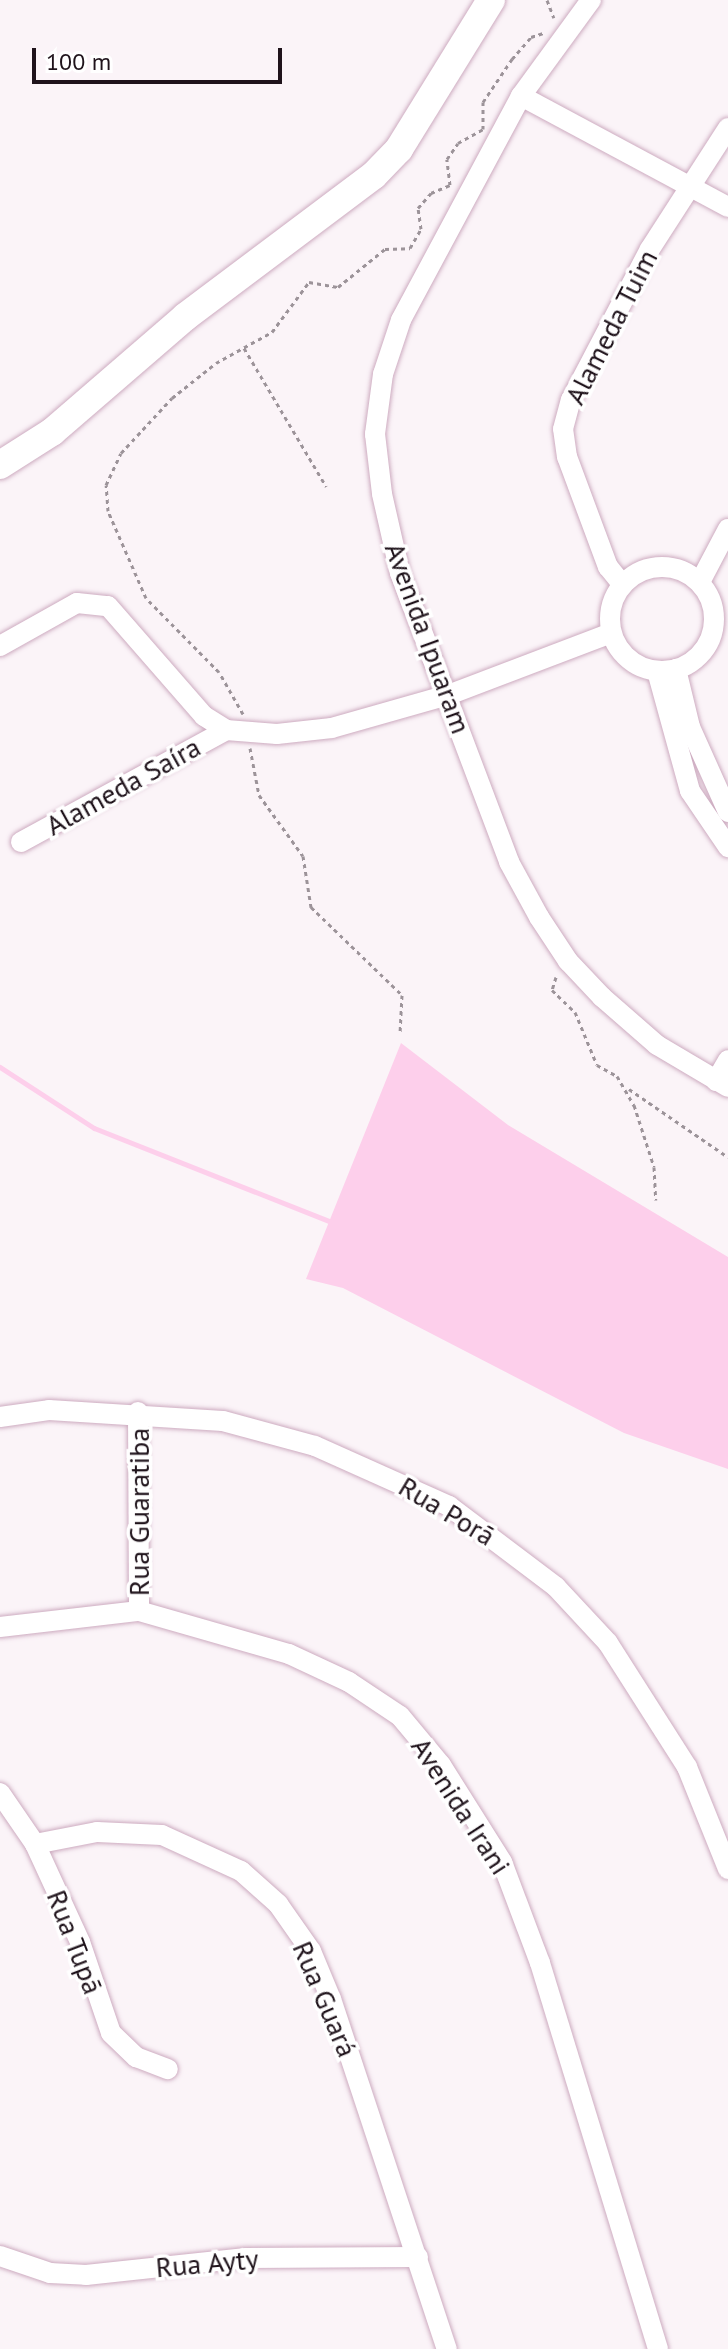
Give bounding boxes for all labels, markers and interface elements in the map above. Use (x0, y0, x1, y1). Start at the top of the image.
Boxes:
scale bar (36, 32, 286, 82)
text: 100 m (46, 46, 111, 77)
street label: Alameda Tuim (557, 244, 665, 410)
street label: Avenida Ipuaram (378, 538, 478, 738)
street label: Alameda Saíra (40, 730, 206, 842)
street label: Rua Guaratiba (122, 1428, 156, 1596)
street label: Rua Porã (393, 1469, 501, 1553)
street label: Avenida Irani (404, 1731, 518, 1881)
street label: Rua Tupã (40, 1885, 110, 1999)
street label: Rua Guará (286, 1936, 364, 2062)
street label: Rua Ayty (154, 2242, 260, 2284)

